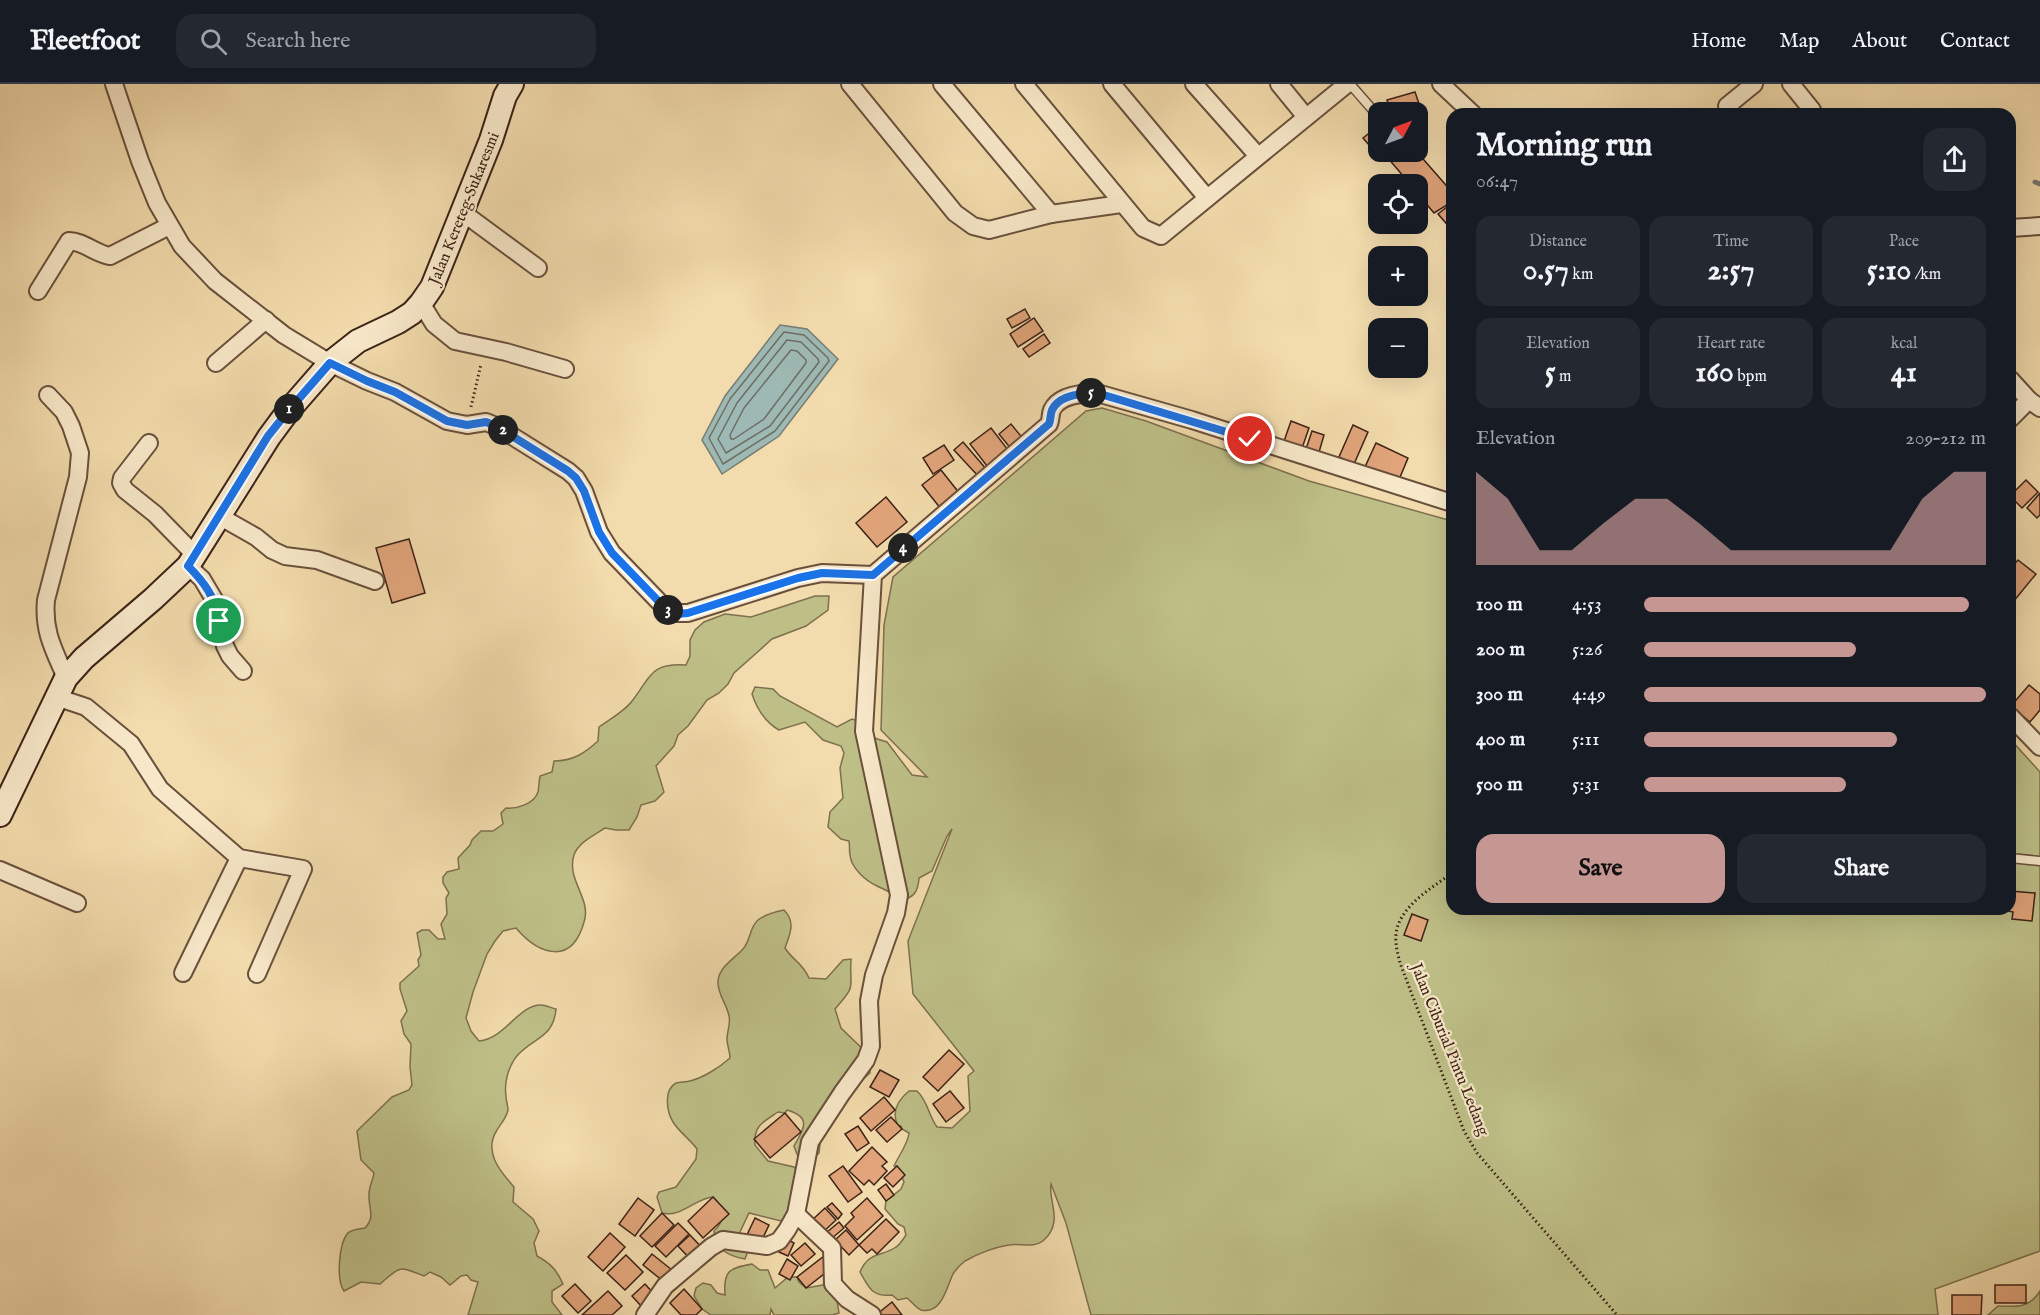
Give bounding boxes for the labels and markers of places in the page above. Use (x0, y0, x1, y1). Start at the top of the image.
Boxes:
pin: 5 (1076, 378, 1106, 408)
pin: 1 (274, 394, 304, 424)
pin (1224, 413, 1275, 464)
pin: 2 (488, 415, 518, 445)
pin: 4 (888, 533, 918, 563)
pin (193, 595, 244, 646)
pin: 3 (653, 595, 683, 625)

